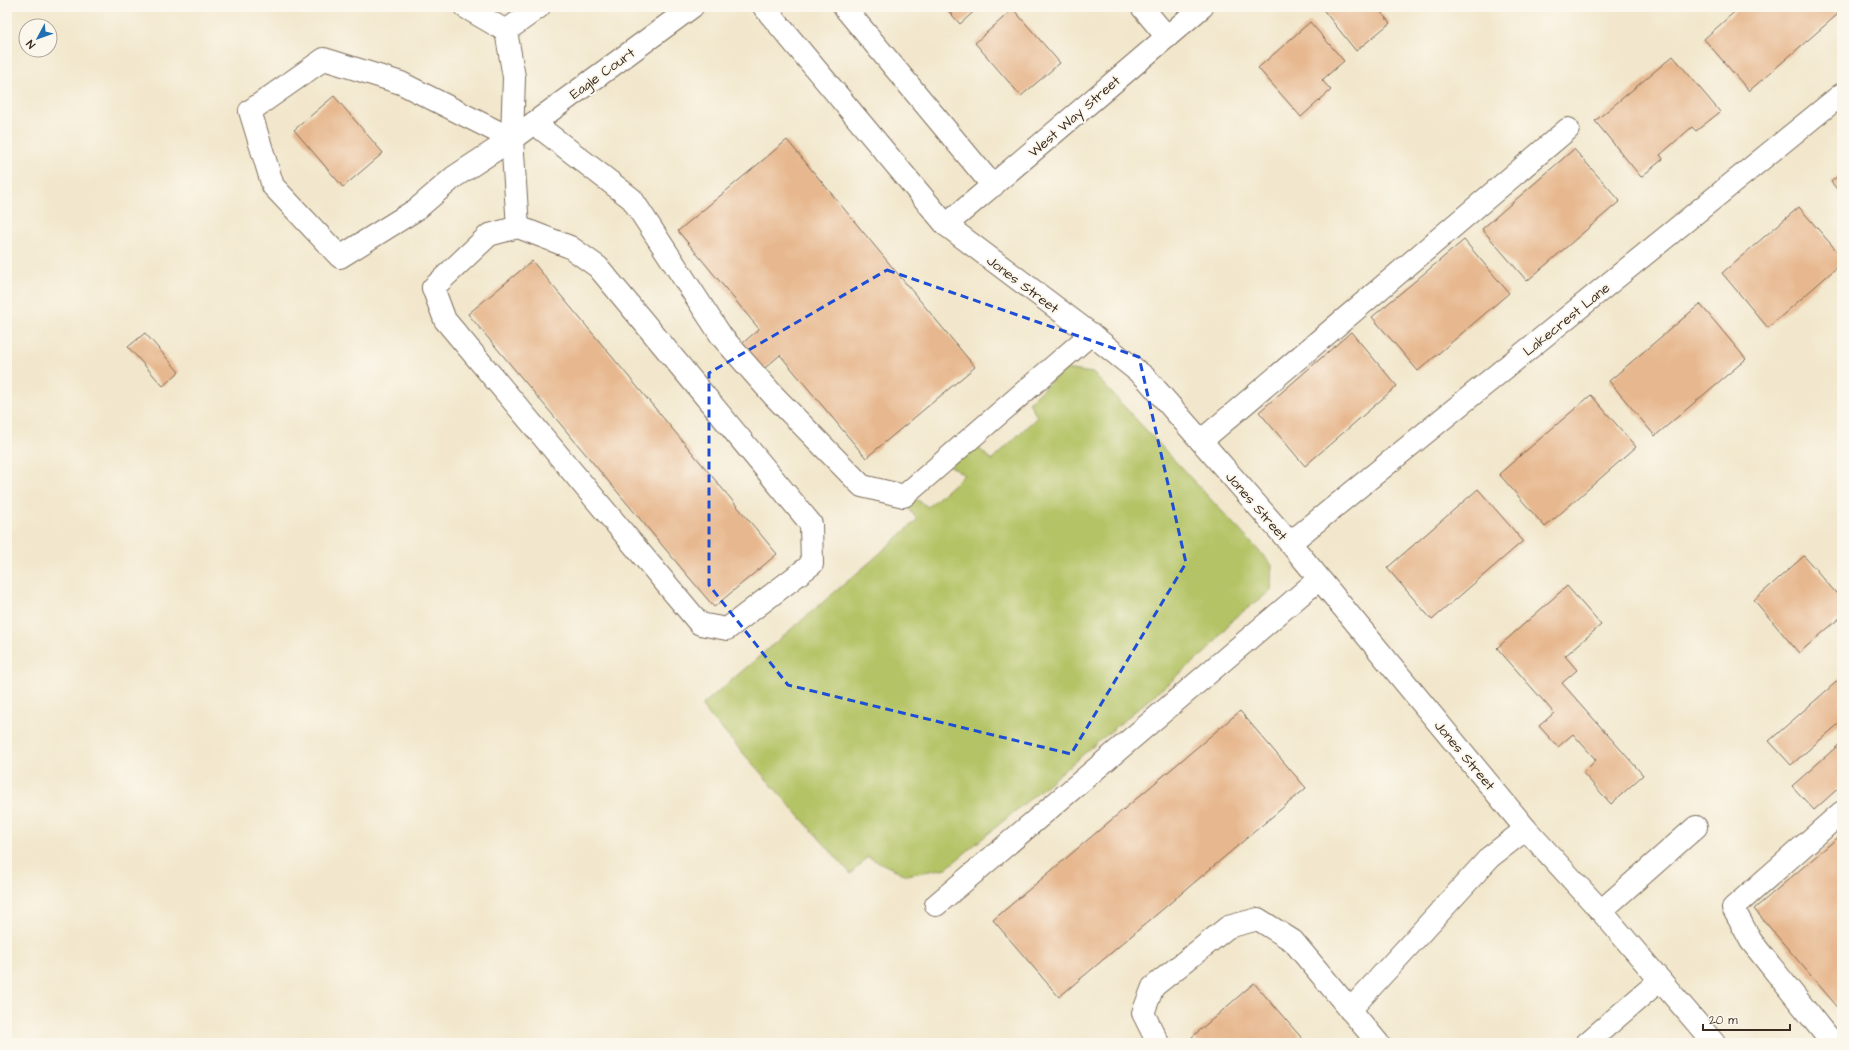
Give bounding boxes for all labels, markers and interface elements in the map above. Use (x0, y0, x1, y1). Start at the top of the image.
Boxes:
north arrow (18, 18, 58, 58)
text: N (23, 37, 39, 52)
street label: Eagle Court (566, 43, 640, 104)
street label: West Way Street (1024, 71, 1125, 162)
street label: Jones Street (982, 251, 1063, 319)
street label: Lakecrest Lane (1519, 278, 1615, 361)
street label: Jones Street (1221, 468, 1292, 546)
street label: Jones Street (1429, 716, 1500, 795)
scale bar (1703, 1006, 1790, 1032)
text: 20 m (1709, 1012, 1738, 1029)

